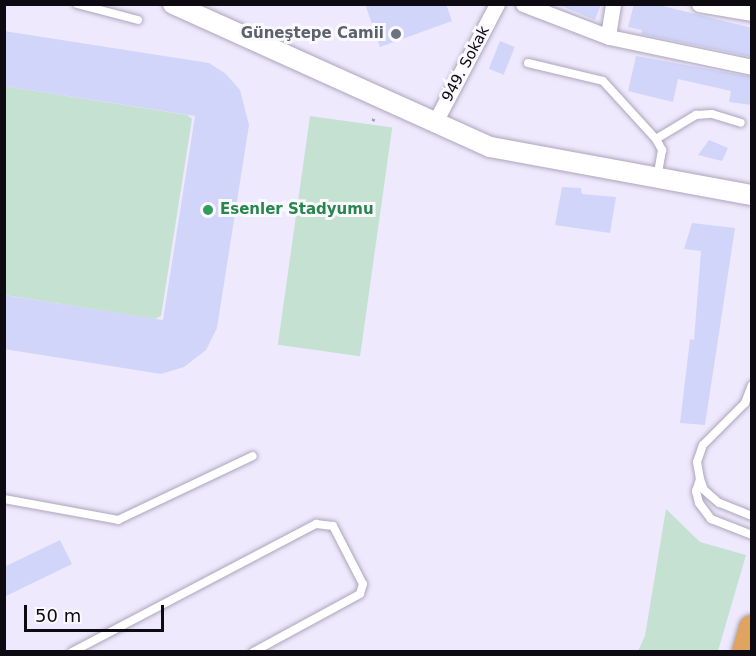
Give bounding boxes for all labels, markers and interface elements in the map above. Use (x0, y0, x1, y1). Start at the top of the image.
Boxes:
street label: 949. Sokak (439, 23, 493, 105)
place label: Güneştepe Camii (241, 25, 384, 43)
marker: Güneştepe Camii (389, 27, 403, 41)
place label: Esenler Stadyumu (220, 201, 374, 219)
marker: Esenler Stadyumu (201, 203, 215, 217)
scale bar (27, 593, 166, 631)
text: 50 m (35, 605, 81, 626)

